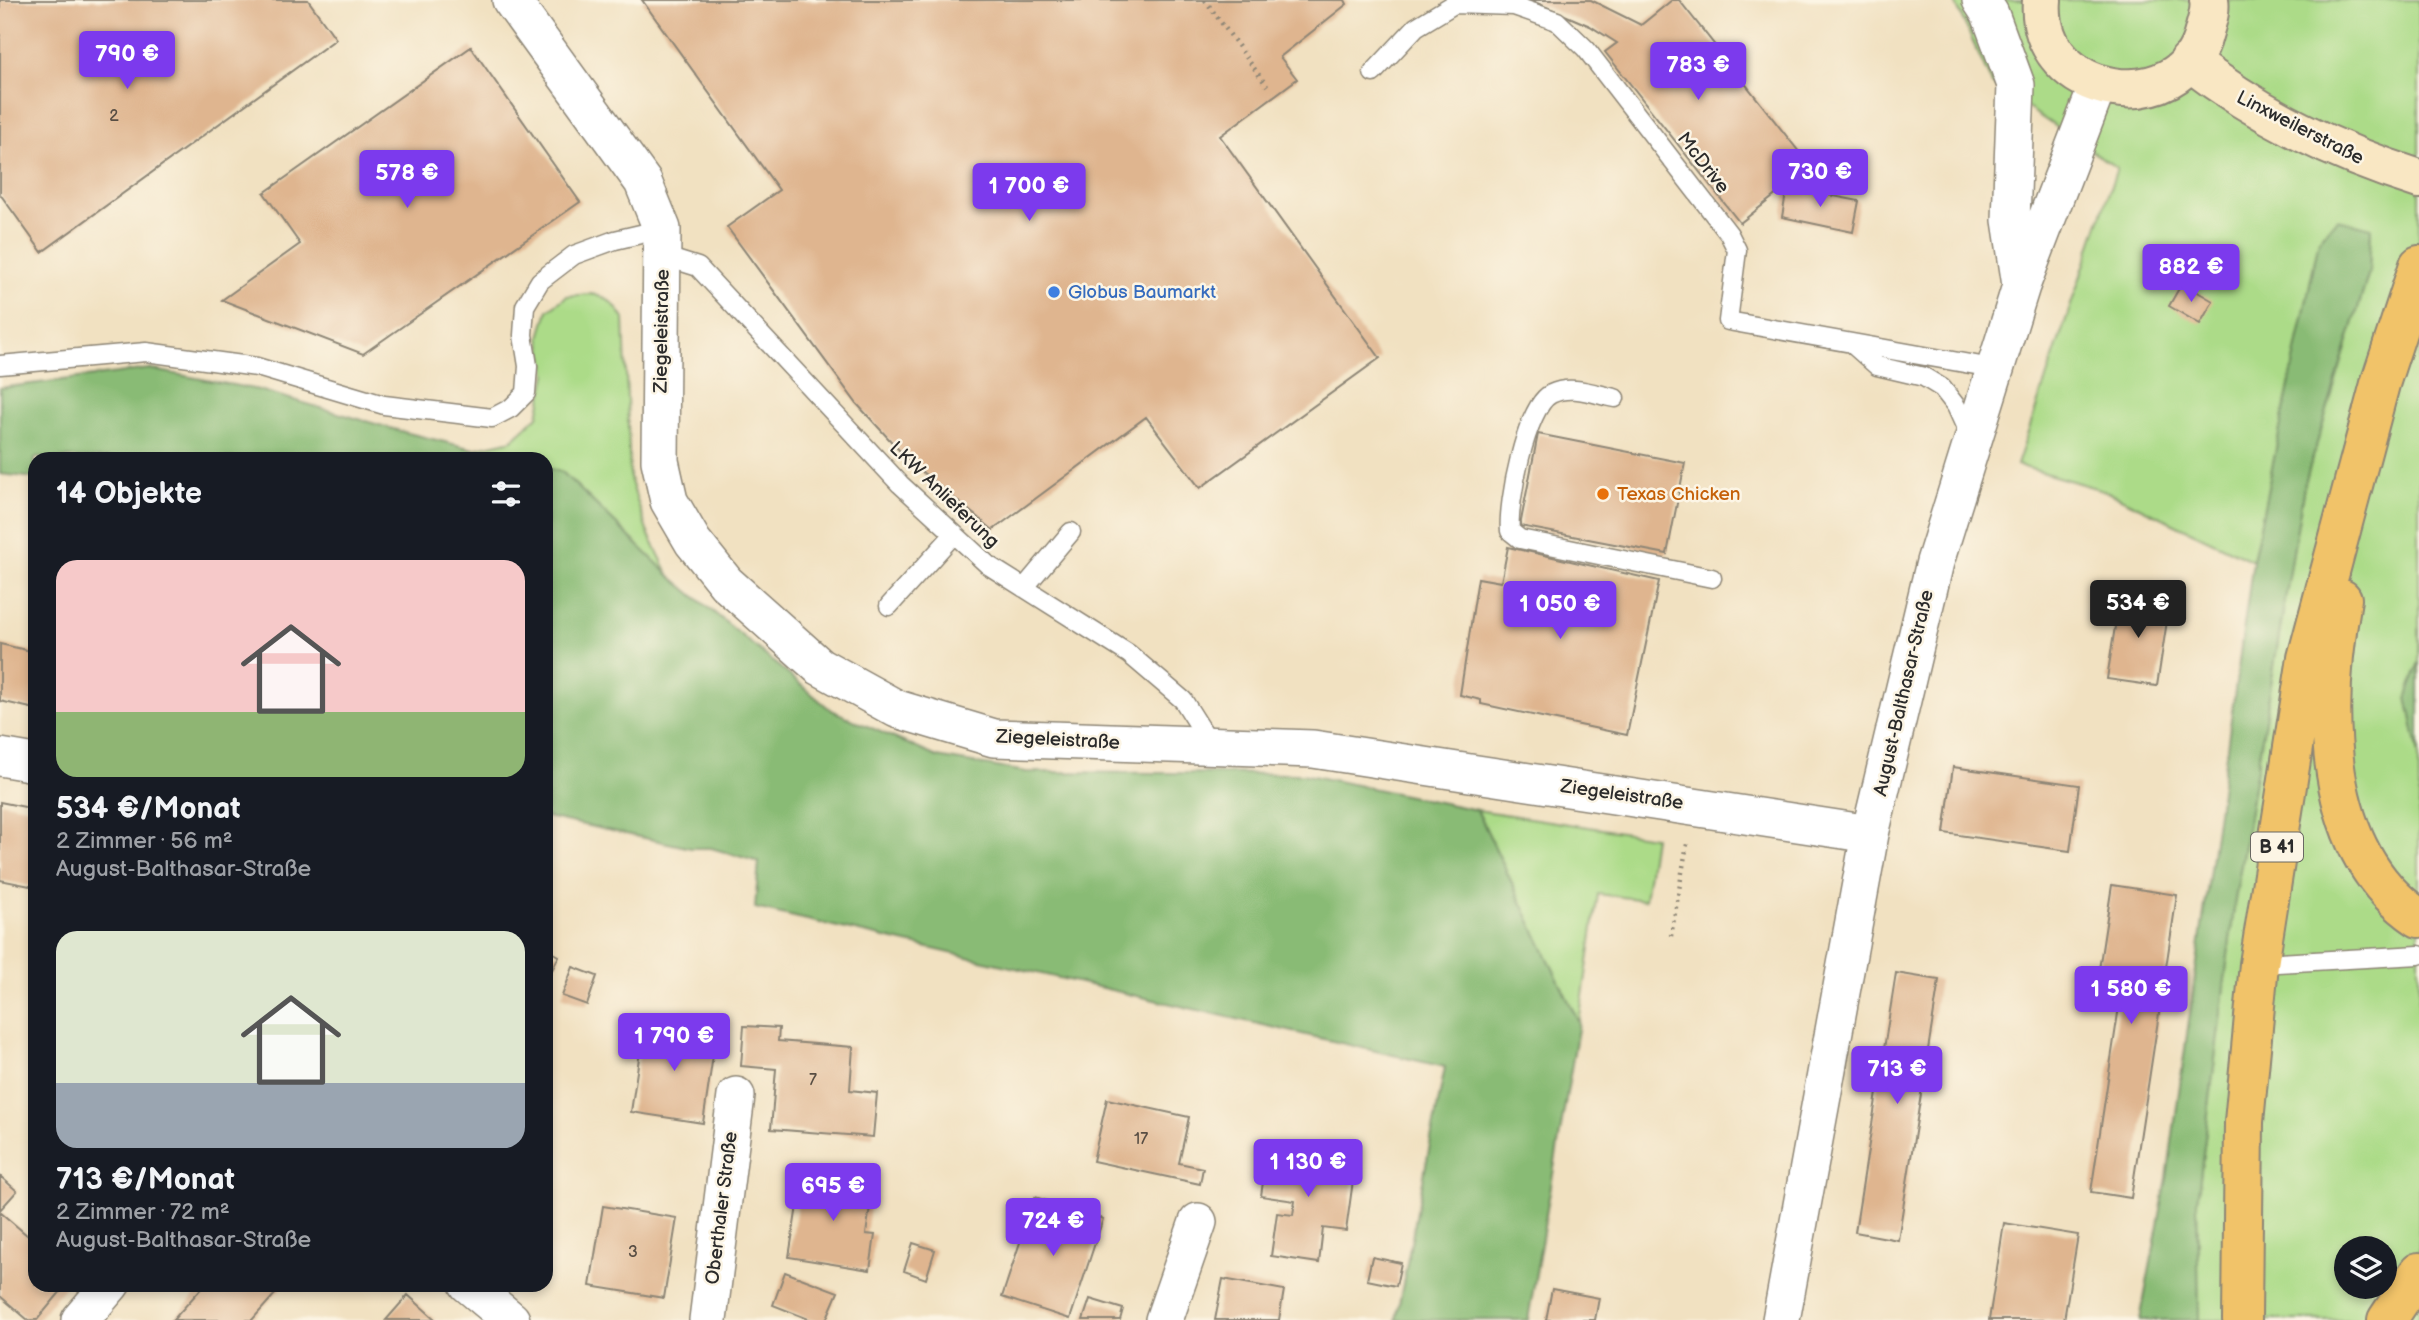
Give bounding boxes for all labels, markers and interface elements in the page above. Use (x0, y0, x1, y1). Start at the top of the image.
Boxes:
pin: 790 € (78, 32, 176, 91)
text: 790 € (95, 40, 159, 68)
pin: 783 € (1649, 42, 1747, 102)
text: 783 € (1666, 51, 1730, 79)
street label: Linxweilerstraße (2232, 86, 2368, 170)
house number: 2 (109, 107, 119, 126)
street label: McDrive (1672, 128, 1734, 198)
pin: 578 € (358, 150, 456, 210)
pin: 730 € (1771, 150, 1869, 209)
text: 730 € (1788, 158, 1852, 186)
text: 578 € (375, 159, 439, 187)
pin: 1 700 € (964, 164, 1094, 223)
text: 1 700 € (989, 172, 1069, 200)
pin: 882 € (2142, 244, 2240, 304)
text: 882 € (2159, 253, 2223, 281)
street label: Ziegeleistraße (649, 269, 675, 394)
place label: Globus Baumarkt (1068, 281, 1216, 304)
marker: Globus Baumarkt (1046, 284, 1062, 300)
street label: LKW Anlieferung (884, 437, 1004, 553)
icon: filters (487, 475, 525, 513)
text: 14 Objekte (56, 476, 202, 512)
place label: Texas Chicken (1617, 483, 1741, 506)
marker: Texas Chicken (1595, 486, 1611, 502)
pin: 534 € (2089, 580, 2187, 640)
pin: 1 050 € (1495, 582, 1625, 641)
street label: August-Balthasar-Straße (1869, 588, 1939, 798)
text: 534 € (2106, 589, 2170, 617)
text: 1 050 € (1519, 590, 1601, 618)
icon: home (228, 606, 354, 732)
street label: Ziegeleistraße (995, 725, 1120, 755)
street label: Ziegeleistraße (1558, 775, 1685, 815)
text: 534 €/Monat (56, 791, 241, 827)
text: 2 Zimmer · 56 m² (56, 827, 233, 855)
road number: B 41 (2251, 832, 2303, 862)
text: August-Balthasar-Straße (56, 855, 311, 883)
pin: 1 580 € (2066, 967, 2196, 1026)
text: 1 580 € (2091, 975, 2171, 1003)
icon: home (228, 977, 354, 1103)
pin: 1 790 € (609, 1014, 739, 1073)
text: 1 790 € (634, 1022, 714, 1050)
pin: 713 € (1848, 1046, 1946, 1106)
text: 713 € (1867, 1055, 1927, 1083)
house number: 7 (809, 1071, 817, 1090)
street label: Oberthaler Straße (701, 1130, 743, 1286)
house number: 17 (1134, 1130, 1148, 1149)
pin: 1 130 € (1243, 1140, 1373, 1199)
text: 1 130 € (1270, 1148, 1346, 1176)
text: 713 €/Monat (56, 1162, 235, 1198)
pin: 695 € (784, 1164, 882, 1223)
text: 695 € (801, 1172, 865, 1200)
text: 2 Zimmer · 72 m² (56, 1198, 230, 1226)
pin: 724 € (1004, 1198, 1102, 1258)
text: 724 € (1022, 1207, 1084, 1235)
text: August-Balthasar-Straße (56, 1226, 311, 1254)
map controls (2334, 1236, 2397, 1299)
button: layers (2334, 1236, 2397, 1299)
house number: 3 (628, 1243, 638, 1262)

